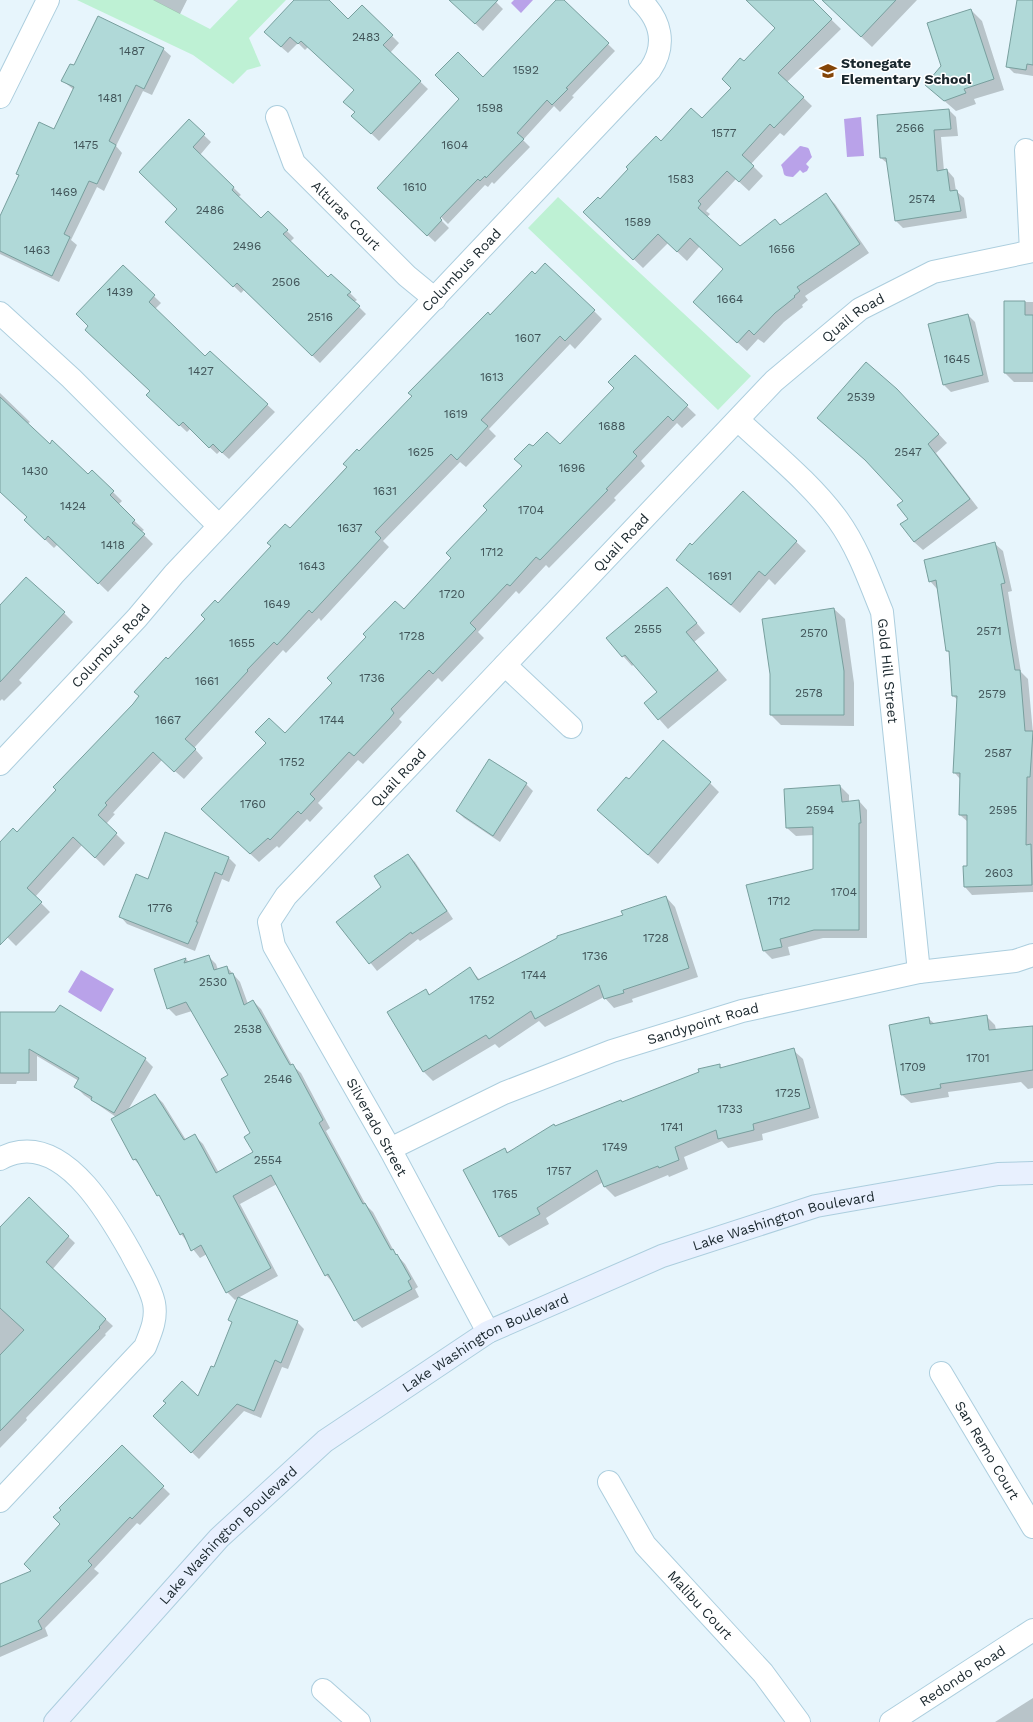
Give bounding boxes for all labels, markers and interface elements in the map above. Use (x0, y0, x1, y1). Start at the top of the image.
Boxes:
house number: 2483 (352, 30, 380, 44)
house number: 1487 (119, 44, 145, 58)
place label: Stonegate Elementary School (841, 55, 972, 87)
school or university icon: Stonegate Elementary School (818, 61, 838, 81)
house number: 1592 (513, 63, 539, 77)
house number: 1481 (98, 91, 122, 105)
house number: 1598 (477, 101, 503, 115)
house number: 2566 (896, 121, 924, 135)
house number: 1577 (711, 126, 737, 140)
house number: 1475 (73, 138, 99, 152)
house number: 1604 (442, 138, 468, 152)
house number: 1583 (668, 172, 694, 186)
street label: Alturas Court (308, 177, 384, 253)
house number: 1610 (403, 180, 427, 194)
house number: 1469 (51, 185, 77, 199)
house number: 2574 (908, 192, 936, 206)
house number: 2486 (196, 203, 224, 217)
house number: 1589 (625, 215, 651, 229)
street label: Columbus Road (418, 225, 504, 315)
house number: 2496 (233, 239, 261, 253)
house number: 1656 (769, 242, 795, 256)
house number: 1463 (24, 243, 50, 257)
house number: 2506 (272, 275, 300, 289)
house number: 1439 (107, 285, 133, 299)
street label: Quail Road (819, 290, 887, 346)
house number: 1664 (717, 292, 743, 306)
house number: 2516 (307, 310, 333, 324)
house number: 1607 (515, 331, 541, 345)
house number: 1645 (944, 352, 970, 366)
house number: 1427 (188, 364, 214, 378)
house number: 1613 (480, 370, 504, 384)
house number: 2539 (847, 390, 875, 404)
house number: 1619 (444, 407, 468, 421)
house number: 1688 (599, 419, 625, 433)
house number: 1625 (408, 445, 434, 459)
house number: 2547 (894, 445, 922, 459)
house number: 1696 (559, 461, 585, 475)
house number: 1430 (22, 464, 48, 478)
house number: 1631 (373, 484, 397, 498)
house number: 1424 (60, 499, 86, 513)
house number: 1704 (518, 503, 544, 517)
street label: Quail Road (590, 510, 652, 575)
house number: 1637 (337, 521, 363, 535)
house number: 1418 (101, 538, 125, 552)
house number: 1712 (480, 545, 504, 559)
house number: 1643 (299, 559, 325, 573)
house number: 1691 (708, 569, 732, 583)
house number: 1720 (439, 587, 465, 601)
house number: 1649 (264, 597, 290, 611)
street label: Columbus Road (68, 601, 153, 691)
street label: Gold Hill Street (875, 618, 901, 724)
house number: 2555 (634, 622, 662, 636)
house number: 2571 (976, 624, 1002, 638)
house number: 2570 (800, 626, 828, 640)
house number: 1728 (399, 629, 425, 643)
house number: 1655 (229, 636, 255, 650)
house number: 1736 (359, 671, 385, 685)
house number: 1661 (195, 674, 219, 688)
house number: 2578 (795, 686, 823, 700)
house number: 2579 (978, 687, 1006, 701)
house number: 1667 (155, 713, 181, 727)
house number: 1744 (319, 713, 345, 727)
street label: Quail Road (367, 745, 429, 810)
house number: 2587 (984, 746, 1012, 760)
house number: 1752 (279, 755, 305, 769)
house number: 1760 (240, 797, 266, 811)
house number: 2594 (806, 803, 834, 817)
house number: 2595 (989, 803, 1017, 817)
house number: 2603 (985, 866, 1013, 880)
house number: 1704 (831, 885, 857, 899)
house number: 1712 (767, 894, 791, 908)
house number: 1776 (147, 901, 173, 915)
house number: 1728 (643, 931, 669, 945)
house number: 1736 (582, 949, 608, 963)
house number: 1744 (521, 968, 547, 982)
house number: 2530 (199, 975, 227, 989)
house number: 1752 (469, 993, 495, 1007)
street label: Sandypoint Road (645, 1000, 760, 1048)
house number: 2538 (234, 1022, 262, 1036)
house number: 1701 (966, 1051, 990, 1065)
house number: 1709 (900, 1060, 926, 1074)
house number: 2546 (264, 1072, 292, 1086)
street label: Silverado Street (343, 1075, 411, 1179)
house number: 1725 (775, 1086, 801, 1100)
house number: 1733 (717, 1102, 743, 1116)
house number: 1741 (661, 1120, 683, 1134)
house number: 1749 (602, 1140, 628, 1154)
house number: 2554 (254, 1153, 282, 1167)
house number: 1757 (546, 1164, 572, 1178)
house number: 1765 (492, 1187, 518, 1201)
street label: Lake Washington Boulevard (690, 1188, 876, 1254)
street label: Lake Washington Boulevard (399, 1290, 571, 1395)
street label: San Remo Court (952, 1398, 1023, 1502)
street label: Lake Washington Boulevard (156, 1463, 300, 1607)
street label: Malibu Court (665, 1567, 736, 1643)
street label: Redondo Road (916, 1642, 1008, 1709)

